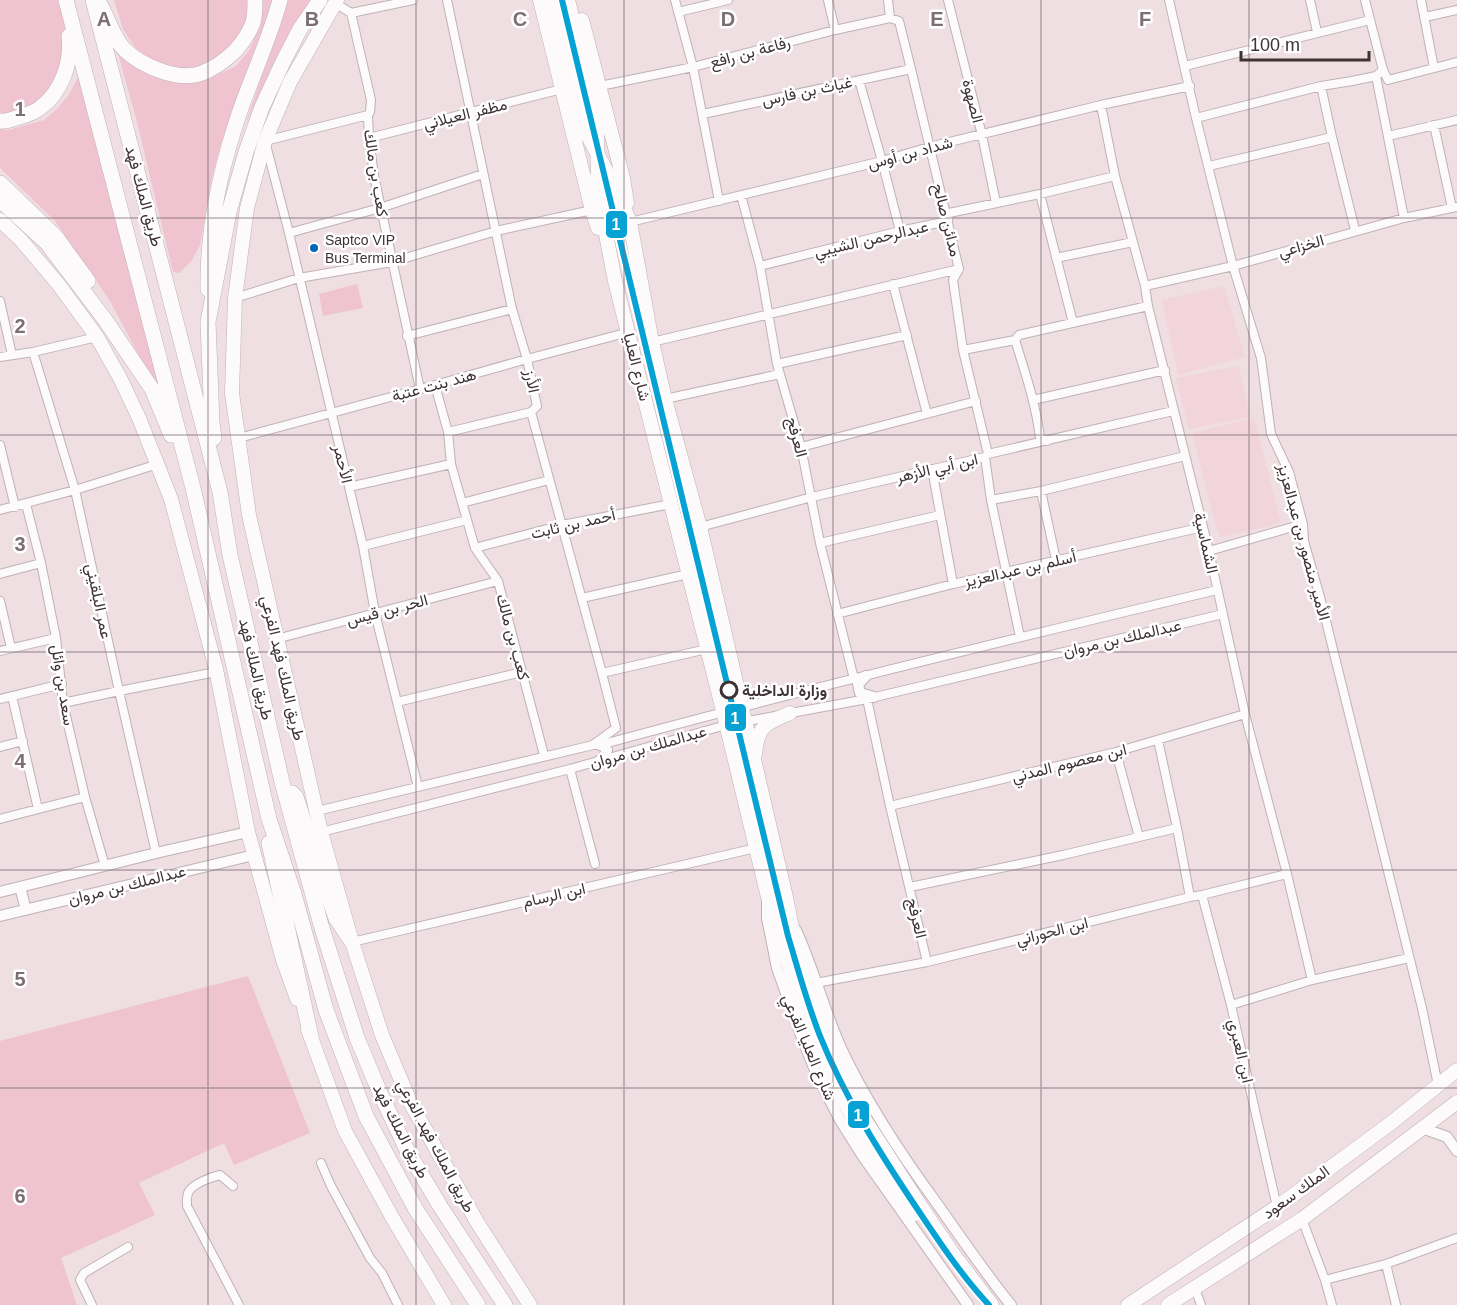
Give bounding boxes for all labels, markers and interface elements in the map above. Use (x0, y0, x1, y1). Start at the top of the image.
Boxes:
text: A (97, 8, 111, 30)
text: B (305, 8, 319, 30)
text: C (513, 8, 527, 30)
text: D (721, 8, 735, 30)
text: E (930, 8, 944, 30)
text: F (1139, 8, 1151, 30)
scale bar (1241, 24, 1368, 62)
street label: رفاعة بن رافع (708, 33, 793, 74)
text: 100 m (1250, 35, 1300, 55)
street label: غياث بن فارس (760, 73, 854, 111)
street label: الصهوة (957, 77, 987, 125)
street label: مظفر العيلاني (421, 95, 510, 137)
text: 1 (14, 98, 26, 120)
street label: كعب بن مالك (359, 128, 391, 218)
street label: شداد بن أوس (866, 133, 955, 174)
street label: طريق الملك فهد (120, 144, 166, 249)
street label: مدائن صالح (927, 182, 964, 259)
line badge: 1 (605, 210, 628, 239)
text: 1 (612, 216, 621, 233)
street label: عبدالرحمن الشيبي (812, 218, 931, 265)
street label: الخزاعي (1276, 231, 1327, 265)
place label: Saptco VIP Bus Terminal (325, 232, 406, 266)
marker: Saptco VIP Bus Terminal (308, 242, 320, 254)
text: 2 (14, 315, 26, 337)
street label: شارع العليا (617, 331, 654, 403)
street label: هند بنت عتبة (390, 366, 478, 405)
street label: الأرز (519, 367, 543, 395)
street label: العرفج (781, 415, 811, 460)
street label: الأحمر (328, 442, 356, 485)
street label: ابن أبي الأزهر (893, 450, 981, 491)
street label: الأمير منصور بن عبدالعزيز (1273, 461, 1333, 623)
street label: أحمد بن ثابت (529, 506, 618, 544)
street label: الشماسية (1190, 511, 1221, 575)
text: 3 (14, 533, 26, 555)
street label: أسلم بن عبدالعزيز (961, 548, 1078, 592)
street label: عمر البلقيني (78, 562, 115, 641)
street label: الحر بن قيس (344, 591, 430, 631)
street label: كعب بن مالك (491, 592, 533, 682)
street label: طريق الملك فهد الفرعي (253, 594, 308, 743)
street label: عبدالملك بن مروان (1061, 616, 1183, 662)
street label: طريق الملك فهد (234, 617, 276, 722)
street label: سعد بن وائل (46, 643, 78, 727)
marker: وزارة الداخلية (720, 681, 738, 699)
place label: وزارة الداخلية (742, 682, 827, 701)
line badge: 1 (724, 703, 747, 732)
text: 1 (731, 710, 740, 727)
street label: عبدالملك بن مروان (588, 722, 709, 774)
street label: ابن معصوم المدني (1010, 740, 1129, 790)
text: 4 (14, 750, 26, 772)
street label: عبدالملك بن مروان (66, 862, 188, 910)
street label: ابن الرسام (521, 880, 588, 912)
street label: العرفج (901, 896, 930, 941)
street label: ابن الحوراني (1014, 914, 1091, 953)
text: 5 (14, 968, 26, 990)
street label: شارع العليا الفرعي (774, 991, 839, 1105)
street label: ابن العبري (1221, 1017, 1257, 1086)
street label: طريق الملك فهد الفرعي (389, 1077, 478, 1218)
street label: طريق الملك فهد (368, 1081, 432, 1182)
line badge: 1 (847, 1100, 870, 1129)
text: 1 (854, 1107, 863, 1124)
street label: الملك سعود (1259, 1162, 1334, 1223)
text: 6 (14, 1185, 26, 1207)

